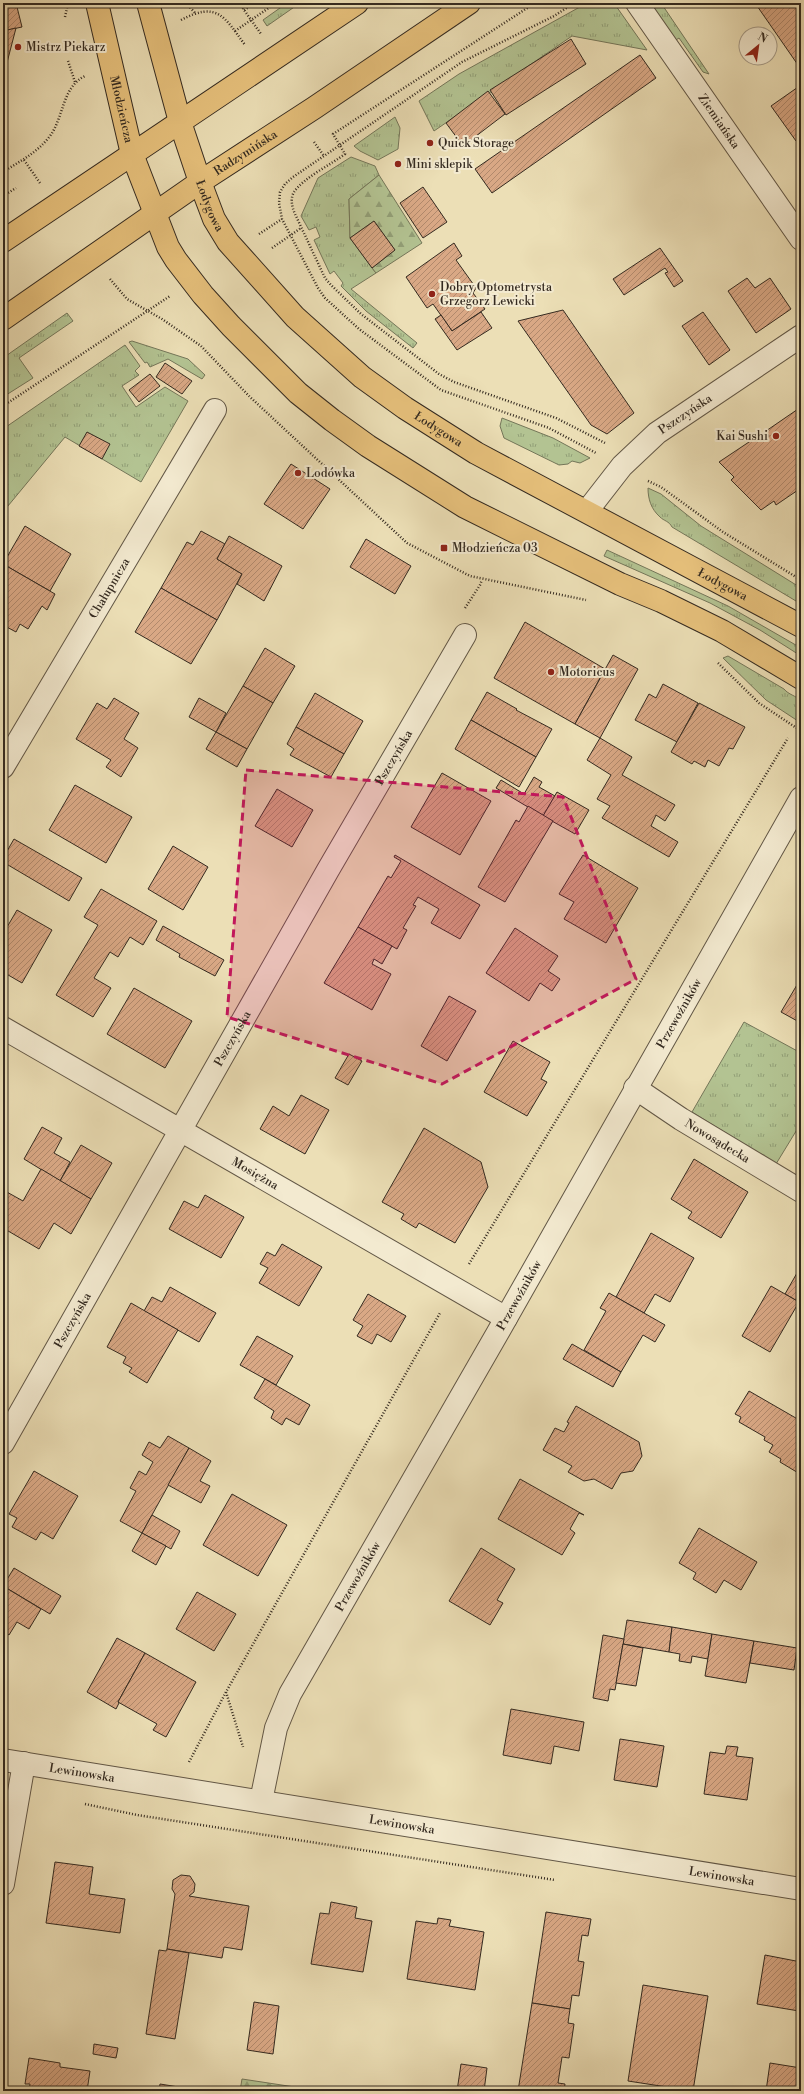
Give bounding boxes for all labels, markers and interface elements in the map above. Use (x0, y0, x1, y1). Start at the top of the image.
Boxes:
north arrow (738, 26, 778, 66)
text: N (755, 30, 770, 47)
place label: Mistrz Piekarz (26, 40, 106, 55)
marker: Mistrz Piekarz (13, 42, 23, 52)
street label: Młodzieńcza (107, 74, 137, 145)
street label: Ziemiańska (695, 91, 744, 152)
street label: Radzymińska (211, 126, 281, 179)
place label: Quick Storage (438, 136, 514, 151)
marker: Quick Storage (425, 138, 435, 148)
place label: Mini sklepik (406, 157, 473, 172)
marker: Mini sklepik (393, 159, 403, 169)
street label: Łodygowa (192, 178, 228, 235)
place label: Dobry Optometrysta Grzegorz Lewicki (440, 280, 553, 309)
marker: Dobry Optometrysta Grzegorz Lewicki (427, 289, 437, 299)
street label: Pszczyńska (655, 390, 716, 437)
street label: Łodygowa (411, 408, 466, 451)
place label: Kai Sushi (716, 429, 768, 444)
marker: Kai Sushi (771, 431, 781, 441)
place label: Lodówka (306, 466, 356, 481)
marker: Lodówka (293, 468, 303, 478)
place label: Młodzieńcza 03 (452, 541, 538, 556)
marker: Młodzieńcza 03 (439, 543, 449, 553)
street label: Chałupnicza (85, 554, 133, 621)
street label: Łodygowa (695, 565, 751, 604)
place label: Motoricus (559, 665, 615, 680)
marker: Motoricus (546, 667, 556, 677)
street label: Pszczyńska (372, 726, 416, 788)
street label: Przewoźników (653, 975, 705, 1051)
street label: Pszczyńska (211, 1007, 255, 1069)
street label: Nowosądecka (682, 1116, 754, 1167)
street label: Mosiężna (229, 1154, 282, 1193)
street label: Przewoźników (493, 1257, 545, 1333)
street label: Pszczyńska (51, 1289, 95, 1351)
street label: Przewoźników (332, 1538, 384, 1614)
street label: Lewinowska (48, 1760, 117, 1786)
street label: Lewinowska (368, 1812, 437, 1837)
street label: Lewinowska (688, 1863, 757, 1889)

